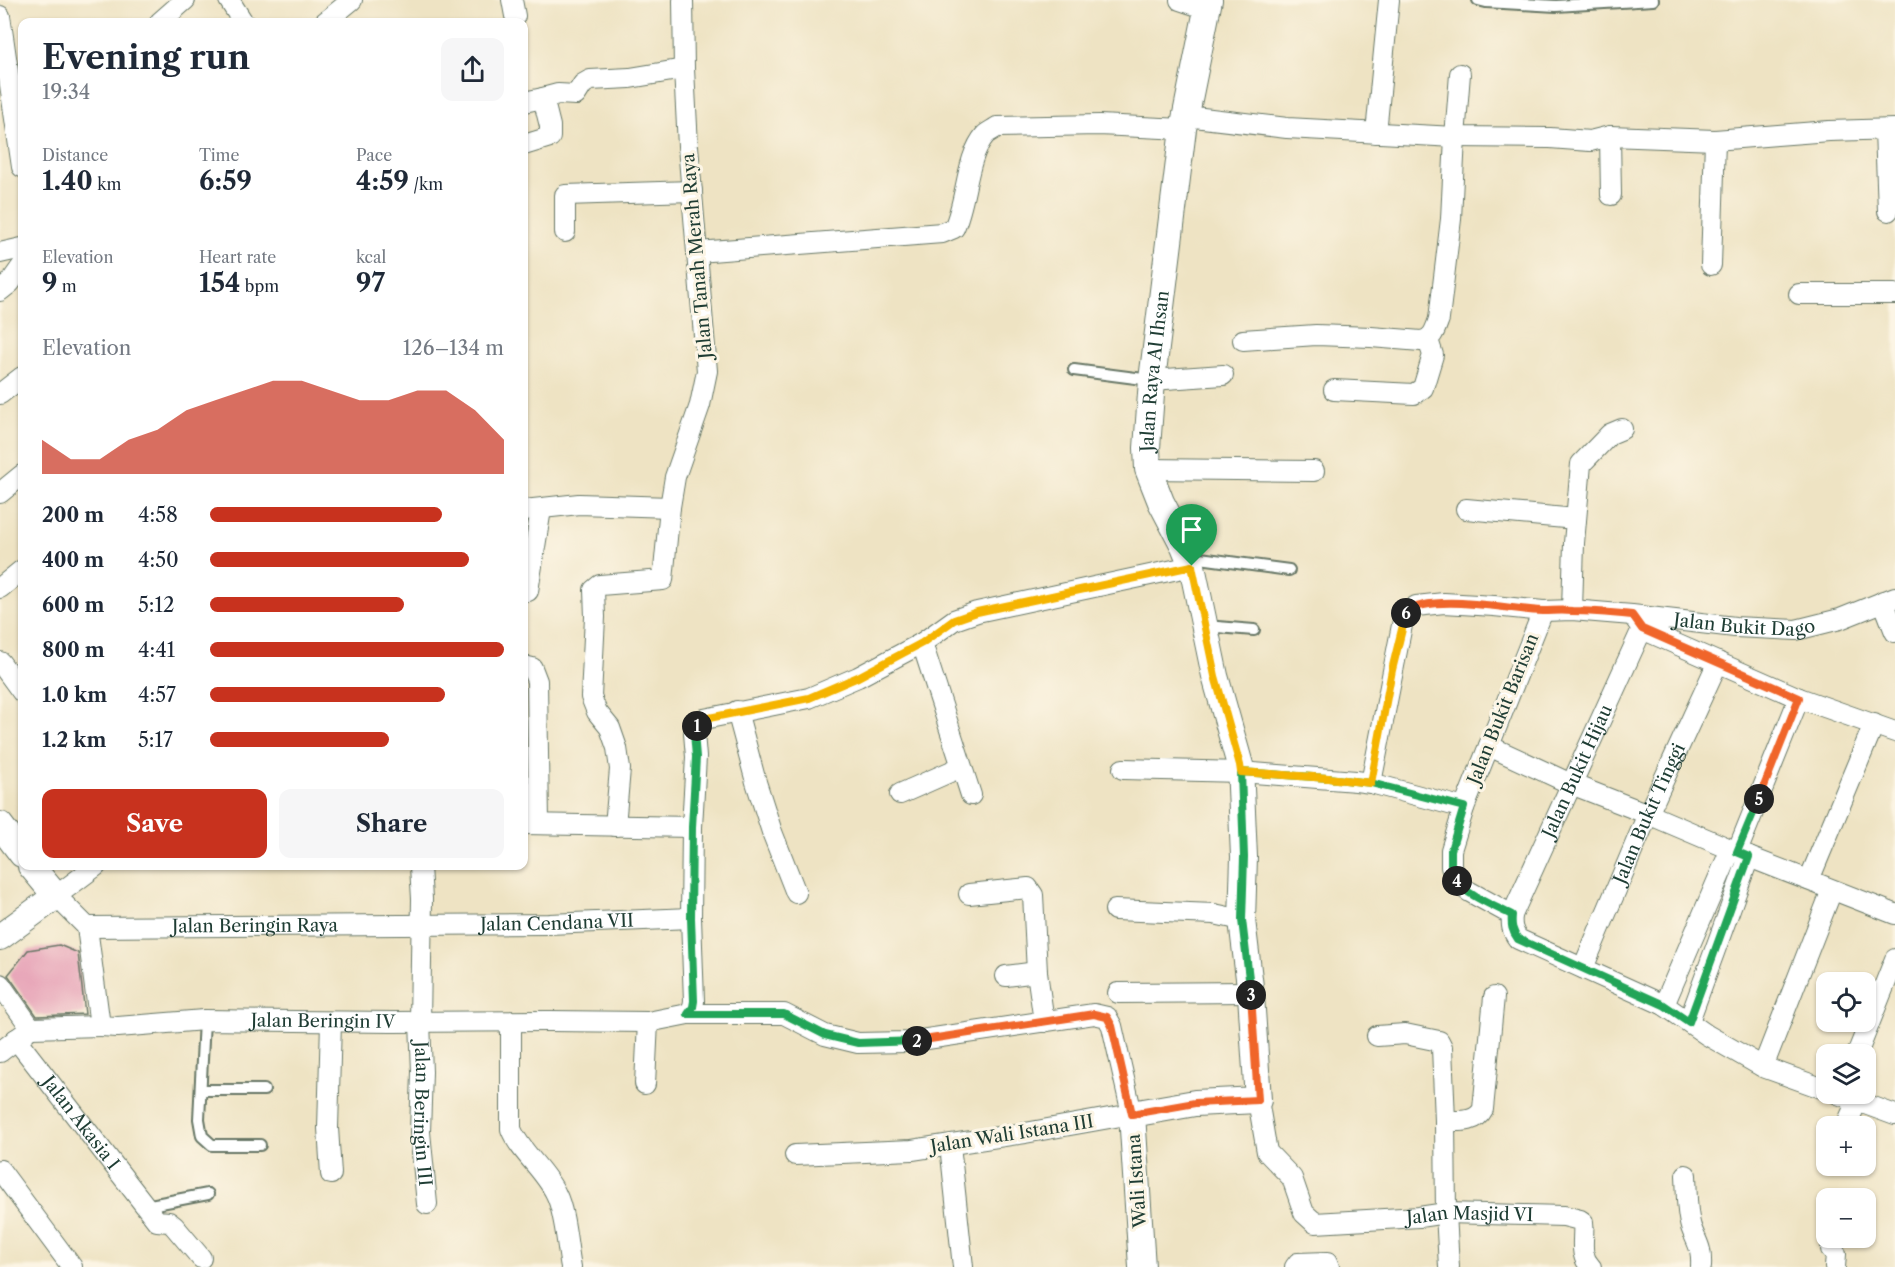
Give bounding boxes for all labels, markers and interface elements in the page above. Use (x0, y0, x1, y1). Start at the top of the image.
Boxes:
text: Evening run (42, 37, 250, 78)
button: share (441, 38, 504, 101)
text: 19:34 (42, 80, 90, 104)
text: Distance (42, 145, 108, 165)
text: Time (199, 145, 239, 165)
text: Pace (356, 145, 392, 165)
street label: Jalan Tanah Merah Raya (677, 152, 717, 363)
text: 1.40 (42, 165, 93, 197)
text: 6:59 (199, 165, 252, 197)
text: 4:59 (356, 165, 409, 197)
text: km (93, 174, 121, 194)
text: /km (409, 174, 443, 194)
text: Elevation (42, 247, 113, 267)
text: Heart rate (199, 247, 276, 267)
text: kcal (356, 247, 386, 267)
text: 9 (42, 267, 58, 299)
text: 154 (199, 267, 240, 299)
text: 97 (356, 267, 385, 299)
text: m (58, 276, 77, 296)
text: bpm (240, 276, 279, 296)
street label: Jalan Raya Al Ihsan (1136, 289, 1174, 455)
text: Elevation (42, 336, 131, 360)
text: 126–134 m (403, 336, 504, 360)
text: 200 m (42, 503, 104, 527)
text: 4:58 (138, 503, 178, 527)
pin (1166, 504, 1217, 566)
icon: arrive (1175, 513, 1208, 546)
text: 400 m (42, 548, 104, 572)
text: 4:50 (138, 548, 179, 572)
text: 600 m (42, 593, 104, 617)
text: 5:12 (138, 593, 174, 617)
pin: 6 (1391, 598, 1421, 628)
text: 6 (1401, 603, 1411, 623)
street label: Jalan Bukit Dago (1670, 609, 1817, 641)
street label: Jalan Bukit Barisan (1462, 630, 1543, 791)
text: 800 m (42, 638, 105, 662)
text: 4:41 (138, 638, 175, 662)
text: 1.0 km (42, 683, 107, 707)
text: 4:57 (138, 683, 176, 707)
street label: Jalan Bukit Hijau (1536, 701, 1617, 844)
pin: 1 (682, 711, 712, 741)
text: 1 (693, 716, 701, 736)
text: 1.2 km (42, 728, 106, 752)
text: 5:17 (138, 728, 173, 752)
street label: Jalan Bukit Tinggi (1608, 739, 1690, 890)
pin: 5 (1744, 784, 1774, 814)
button: Save (42, 789, 267, 858)
button: Share (279, 789, 504, 858)
text: 5 (1755, 789, 1763, 809)
pin: 4 (1442, 866, 1472, 896)
text: 4 (1452, 871, 1462, 891)
street label: Jalan Cendana VII (477, 909, 634, 935)
street label: Jalan Beringin Raya (169, 914, 339, 937)
map controls (1816, 972, 1876, 1248)
button: locate (1816, 972, 1876, 1032)
pin: 3 (1236, 980, 1266, 1010)
text: 3 (1246, 985, 1256, 1005)
street label: Jalan Beringin IV (248, 1009, 396, 1033)
pin: 2 (902, 1026, 932, 1056)
text: 2 (912, 1031, 922, 1051)
street label: Jalan Beringin III (409, 1038, 436, 1187)
button: layers (1816, 1044, 1876, 1104)
street label: Jalan Akasia I (36, 1069, 124, 1174)
street label: Jalan Wali Istana III (926, 1110, 1095, 1158)
button: + (1816, 1116, 1876, 1176)
street label: Wali Istana (1123, 1133, 1151, 1230)
button: − (1816, 1188, 1876, 1248)
street label: Jalan Masjid VI (1403, 1202, 1534, 1229)

